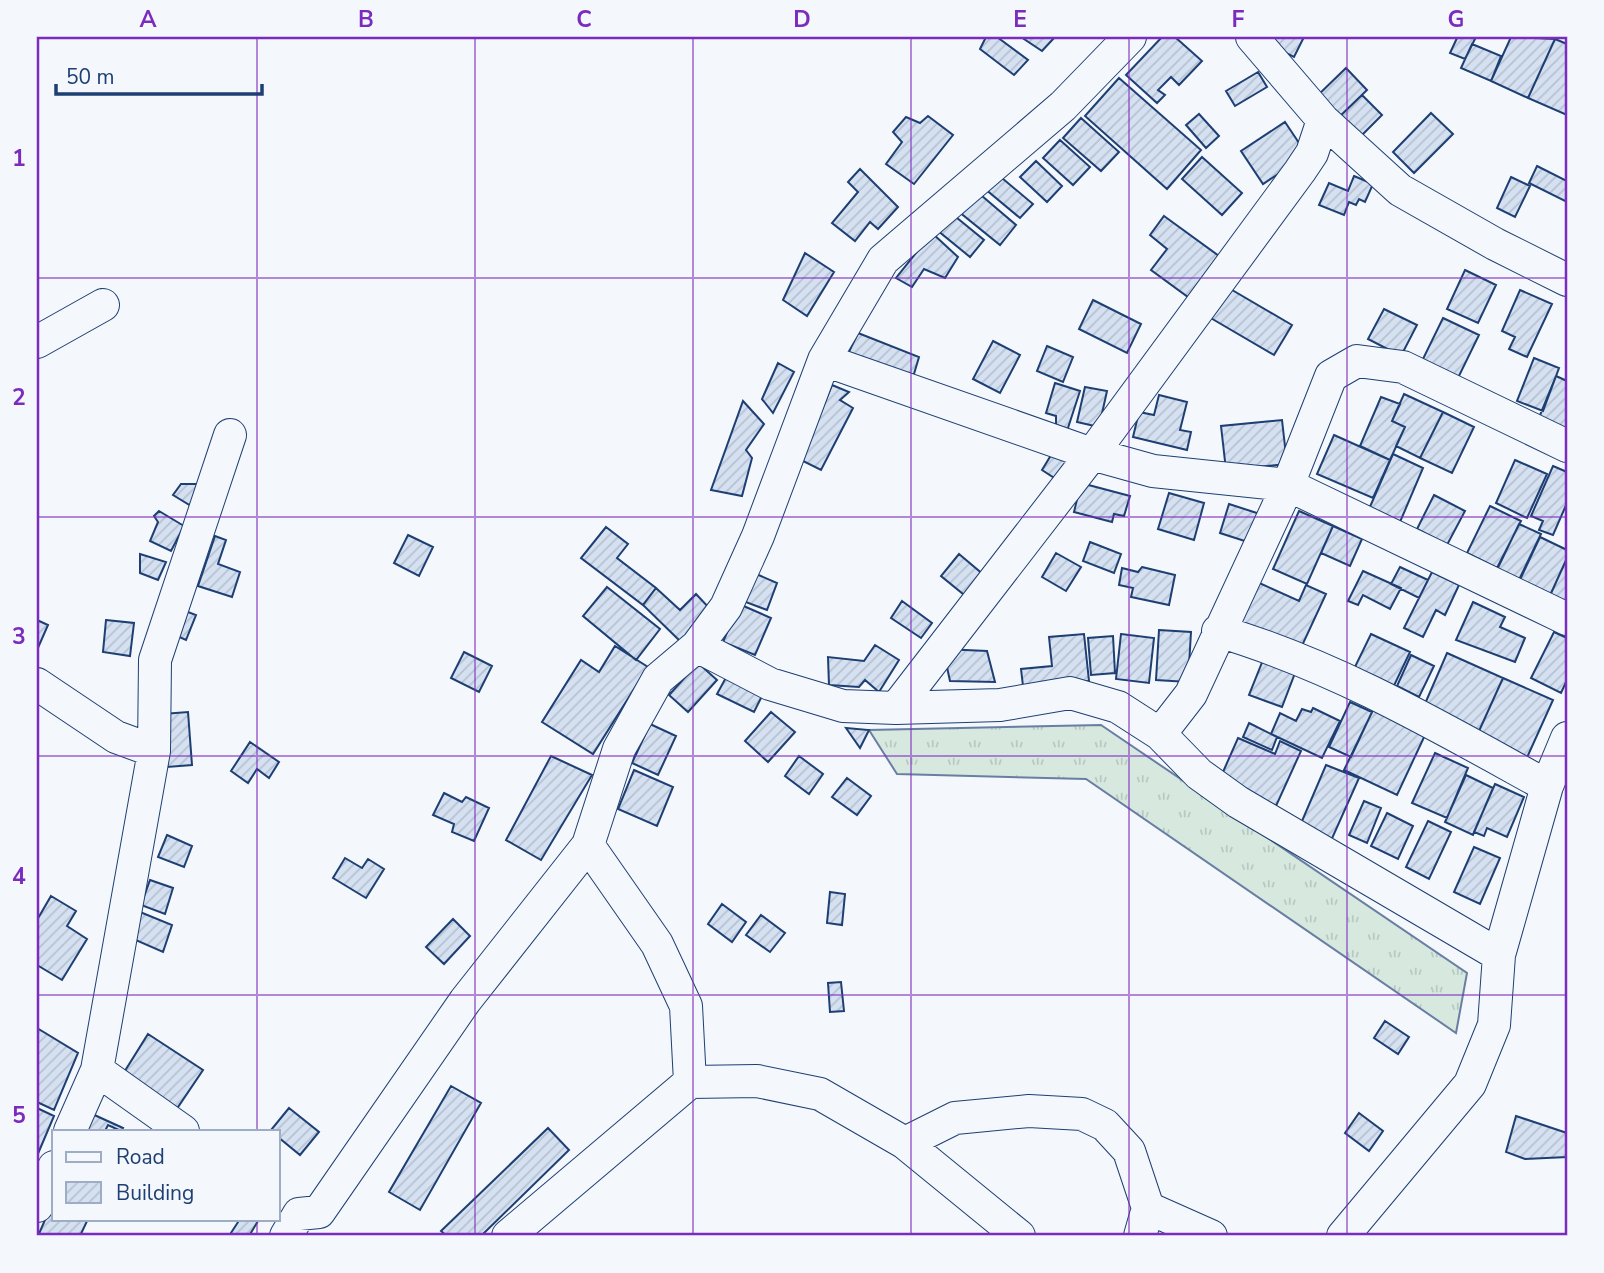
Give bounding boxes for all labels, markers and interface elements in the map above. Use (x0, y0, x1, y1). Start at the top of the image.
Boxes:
text: A (139, 4, 157, 35)
text: B (358, 4, 374, 35)
text: C (576, 4, 592, 35)
text: D (793, 4, 811, 35)
text: E (1013, 4, 1027, 35)
text: F (1232, 4, 1245, 35)
text: G (1448, 4, 1464, 35)
scale bar (56, 52, 262, 96)
text: 50 m (66, 63, 115, 91)
text: 1 (12, 143, 26, 174)
text: 2 (12, 382, 26, 413)
text: 3 (12, 621, 26, 652)
text: 4 (12, 861, 26, 892)
text: 5 (12, 1100, 26, 1131)
legend (52, 1130, 280, 1220)
text: Road (116, 1143, 165, 1171)
text: Building (116, 1179, 194, 1207)

